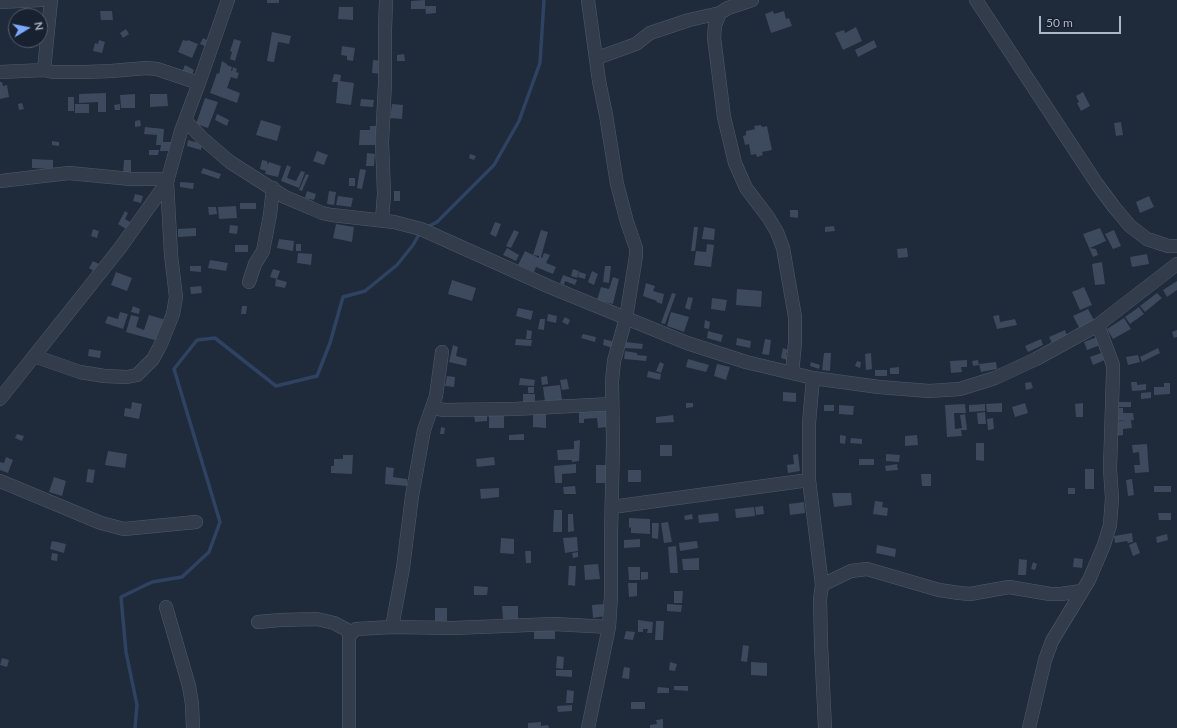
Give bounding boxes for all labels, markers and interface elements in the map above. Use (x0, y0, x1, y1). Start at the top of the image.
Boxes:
north arrow (8, 8, 48, 48)
scale bar (1041, 8, 1123, 34)
text: 50 m (1046, 15, 1073, 30)
text: N (32, 21, 46, 31)

